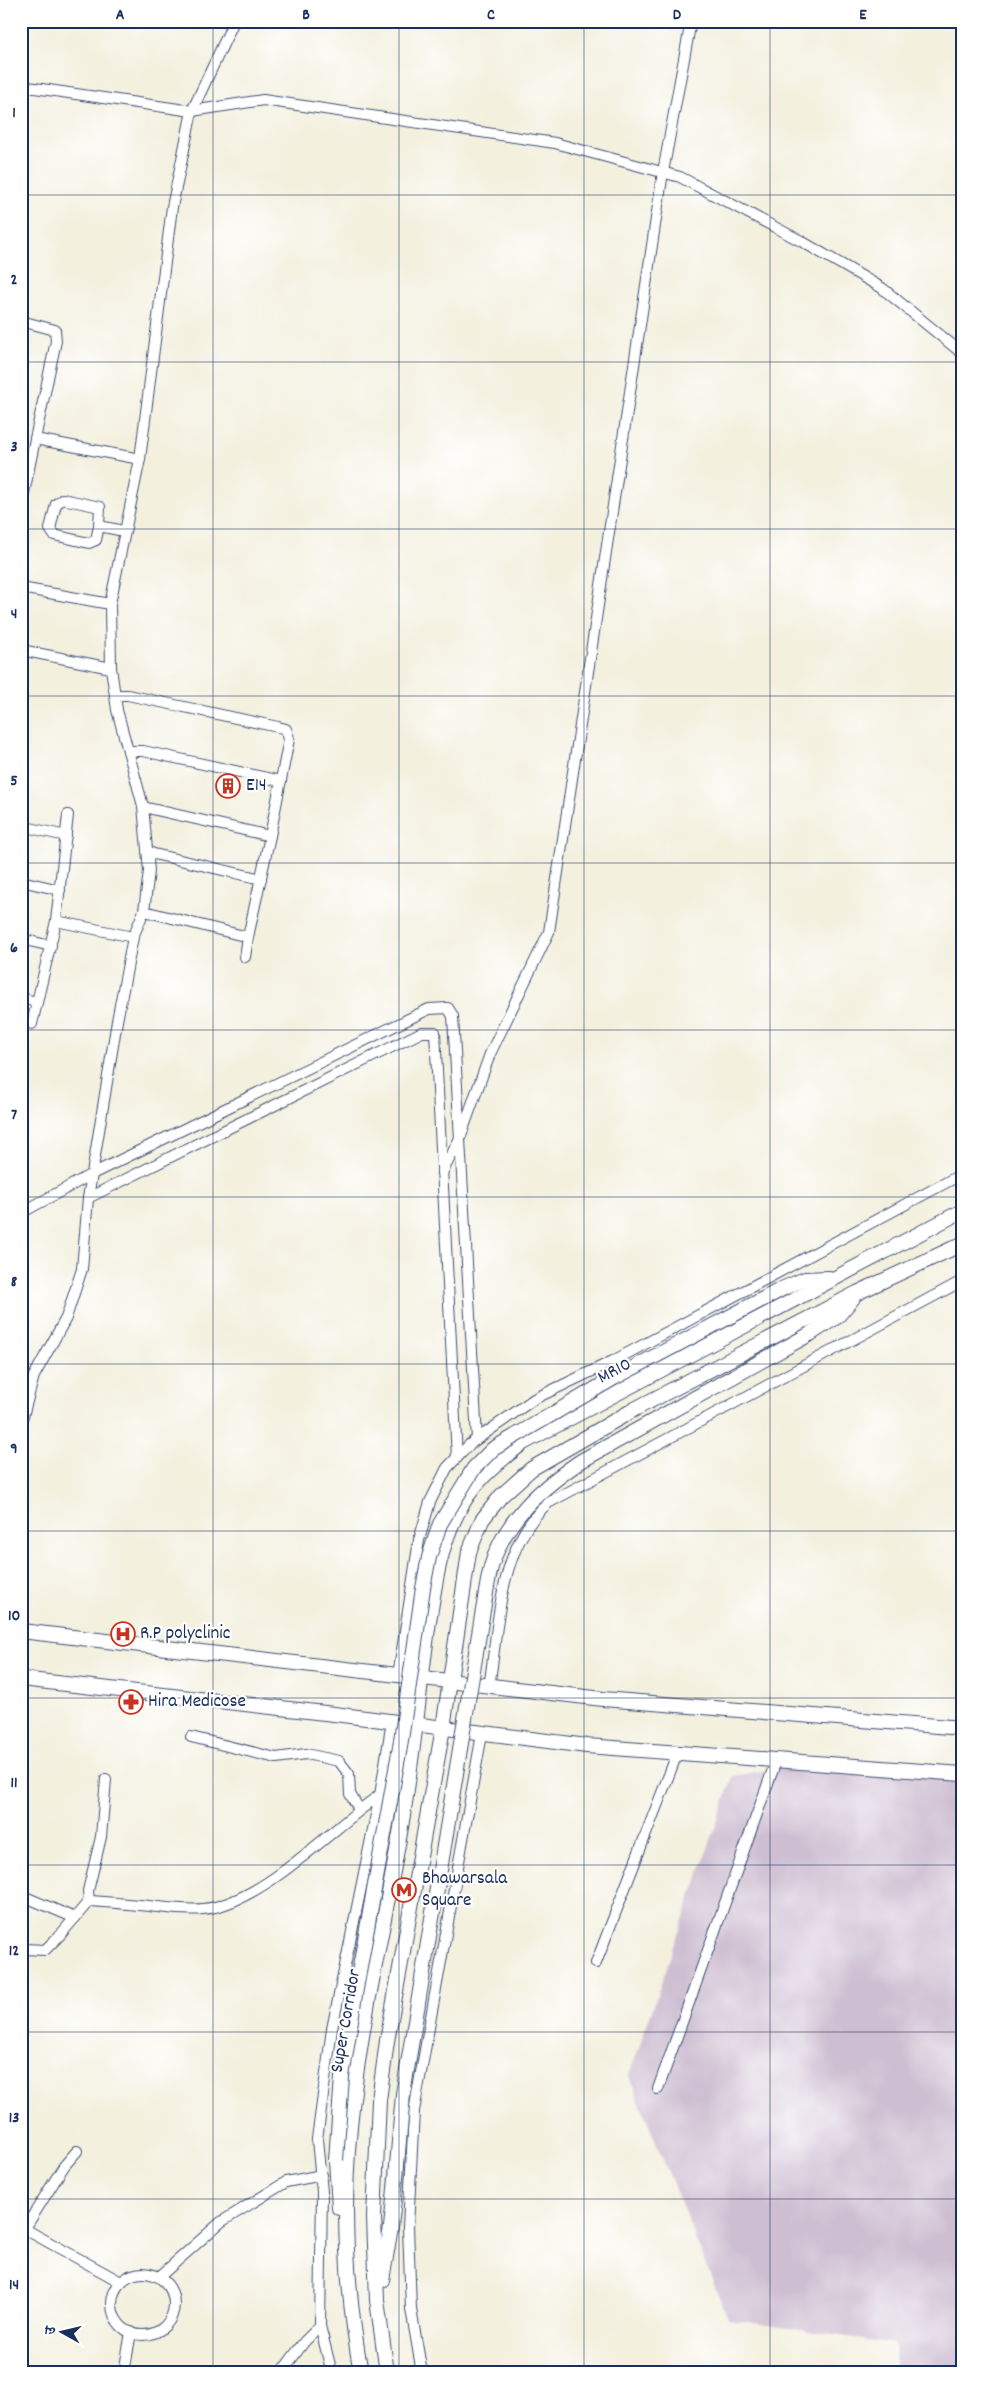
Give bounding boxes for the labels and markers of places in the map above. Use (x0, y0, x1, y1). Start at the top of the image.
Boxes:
building icon: E14 (215, 773, 241, 799)
place label: E14 (246, 773, 267, 800)
hospital icon: R.P polyclinic (110, 1621, 136, 1647)
place label: R.P polyclinic (140, 1621, 230, 1648)
pharmacy icon: Hira Medicose (118, 1689, 144, 1715)
place label: Hira Medicose (148, 1689, 246, 1716)
place label: Bhawarsala Square (422, 1866, 508, 1915)
metro station icon: Bhawarsala Square (391, 1877, 417, 1903)

